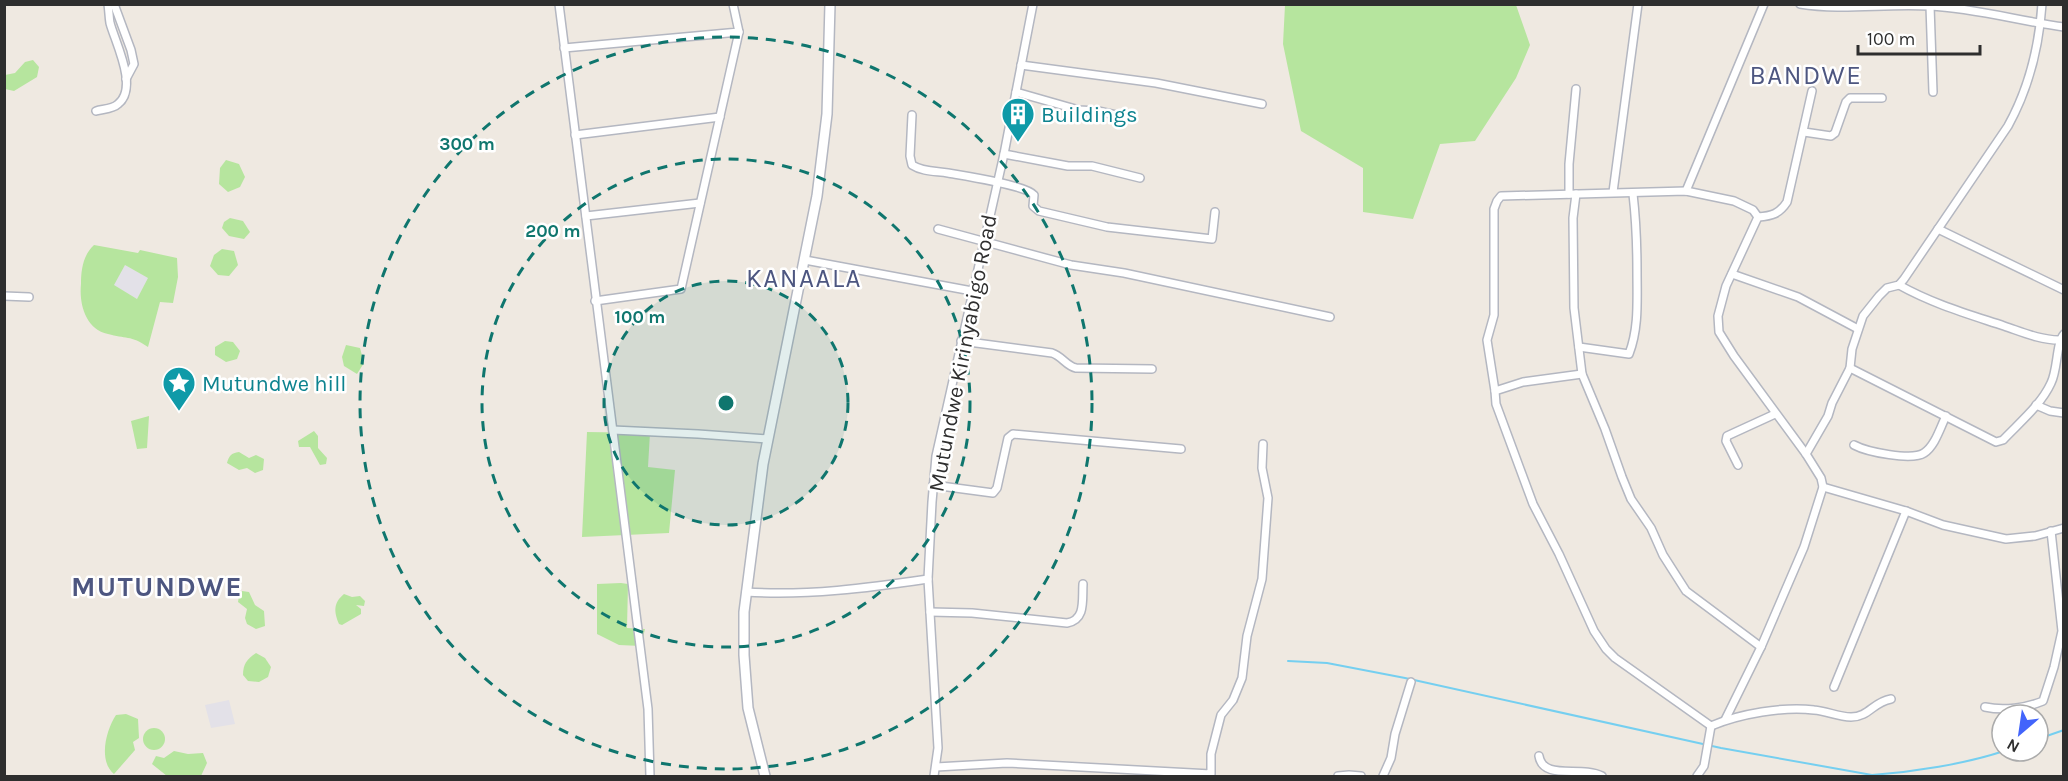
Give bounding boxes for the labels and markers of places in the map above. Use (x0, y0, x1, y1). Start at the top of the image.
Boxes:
building icon: Buildings (1000, 96, 1036, 143)
place label: Buildings (1041, 102, 1138, 128)
place icon: Mutundwe hill (161, 365, 197, 412)
place label: Mutundwe hill (202, 371, 346, 397)
centre of rings (716, 393, 736, 413)

